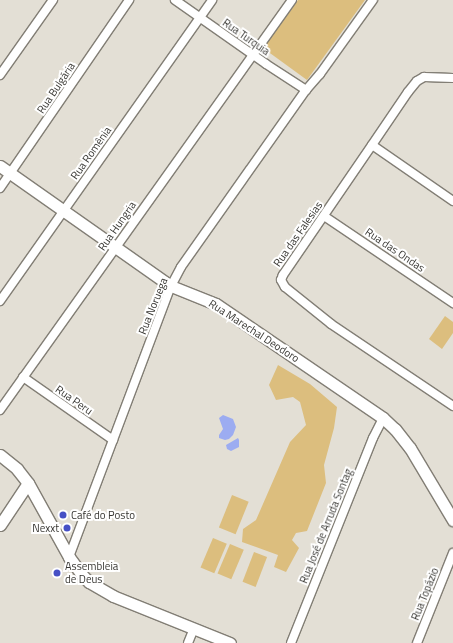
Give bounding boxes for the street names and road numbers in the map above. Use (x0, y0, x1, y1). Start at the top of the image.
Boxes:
street label: Rua Turquia (220, 16, 272, 58)
street label: Rua Bulgária (34, 60, 78, 116)
street label: Rua Romênia (68, 124, 114, 182)
street label: Rua Hungria (95, 199, 139, 253)
street label: Rua das Falesias (271, 199, 325, 269)
street label: Rua das Ondas (363, 225, 427, 275)
street label: Rua Noruega (136, 276, 170, 336)
street label: Rua Marechal Deodoro (206, 297, 302, 365)
street label: Rua Peru (53, 382, 95, 418)
street label: Rua José de Arruda Sontag (297, 467, 355, 585)
street label: Rua Topázio (408, 566, 442, 622)

